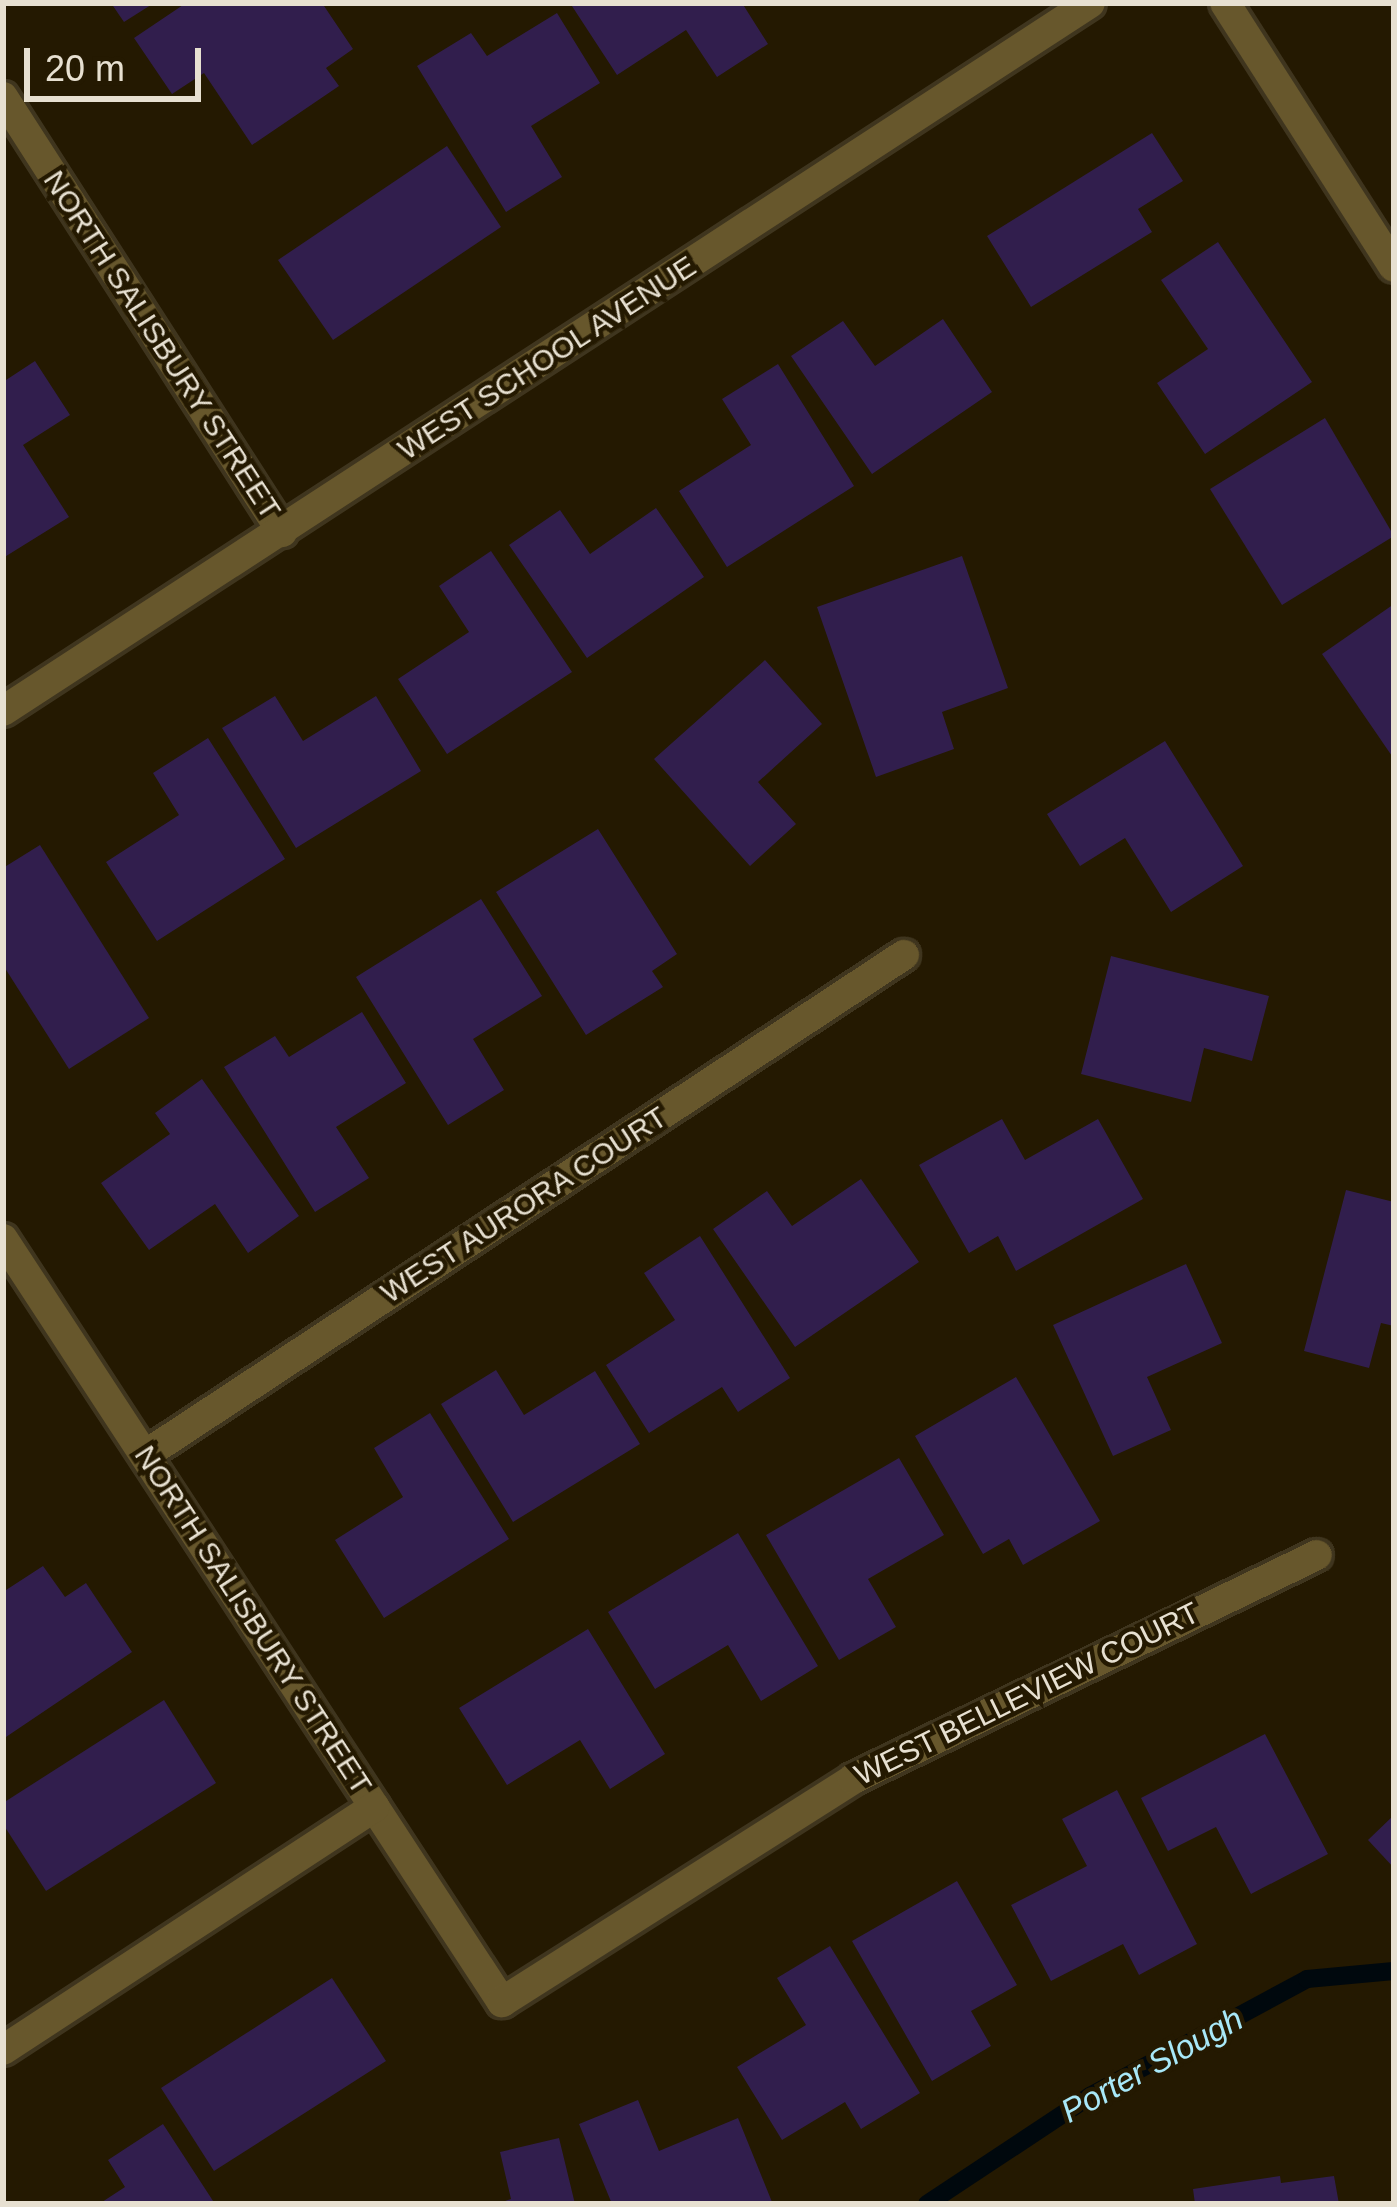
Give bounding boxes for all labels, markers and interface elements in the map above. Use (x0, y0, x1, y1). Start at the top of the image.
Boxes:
scale bar (30, 24, 207, 98)
text: 20 m (45, 48, 125, 89)
street label: NORTH SALISBURY STREET (36, 164, 288, 526)
street label: WEST SCHOOL AVENUE (390, 247, 704, 469)
street label: WEST AURORA COURT (373, 1098, 675, 1312)
street label: NORTH SALISBURY STREET (127, 1439, 379, 1801)
street label: WEST BELLEVIEW COURT (849, 1595, 1205, 1793)
water label: Porter Slough (1054, 1999, 1250, 2131)

